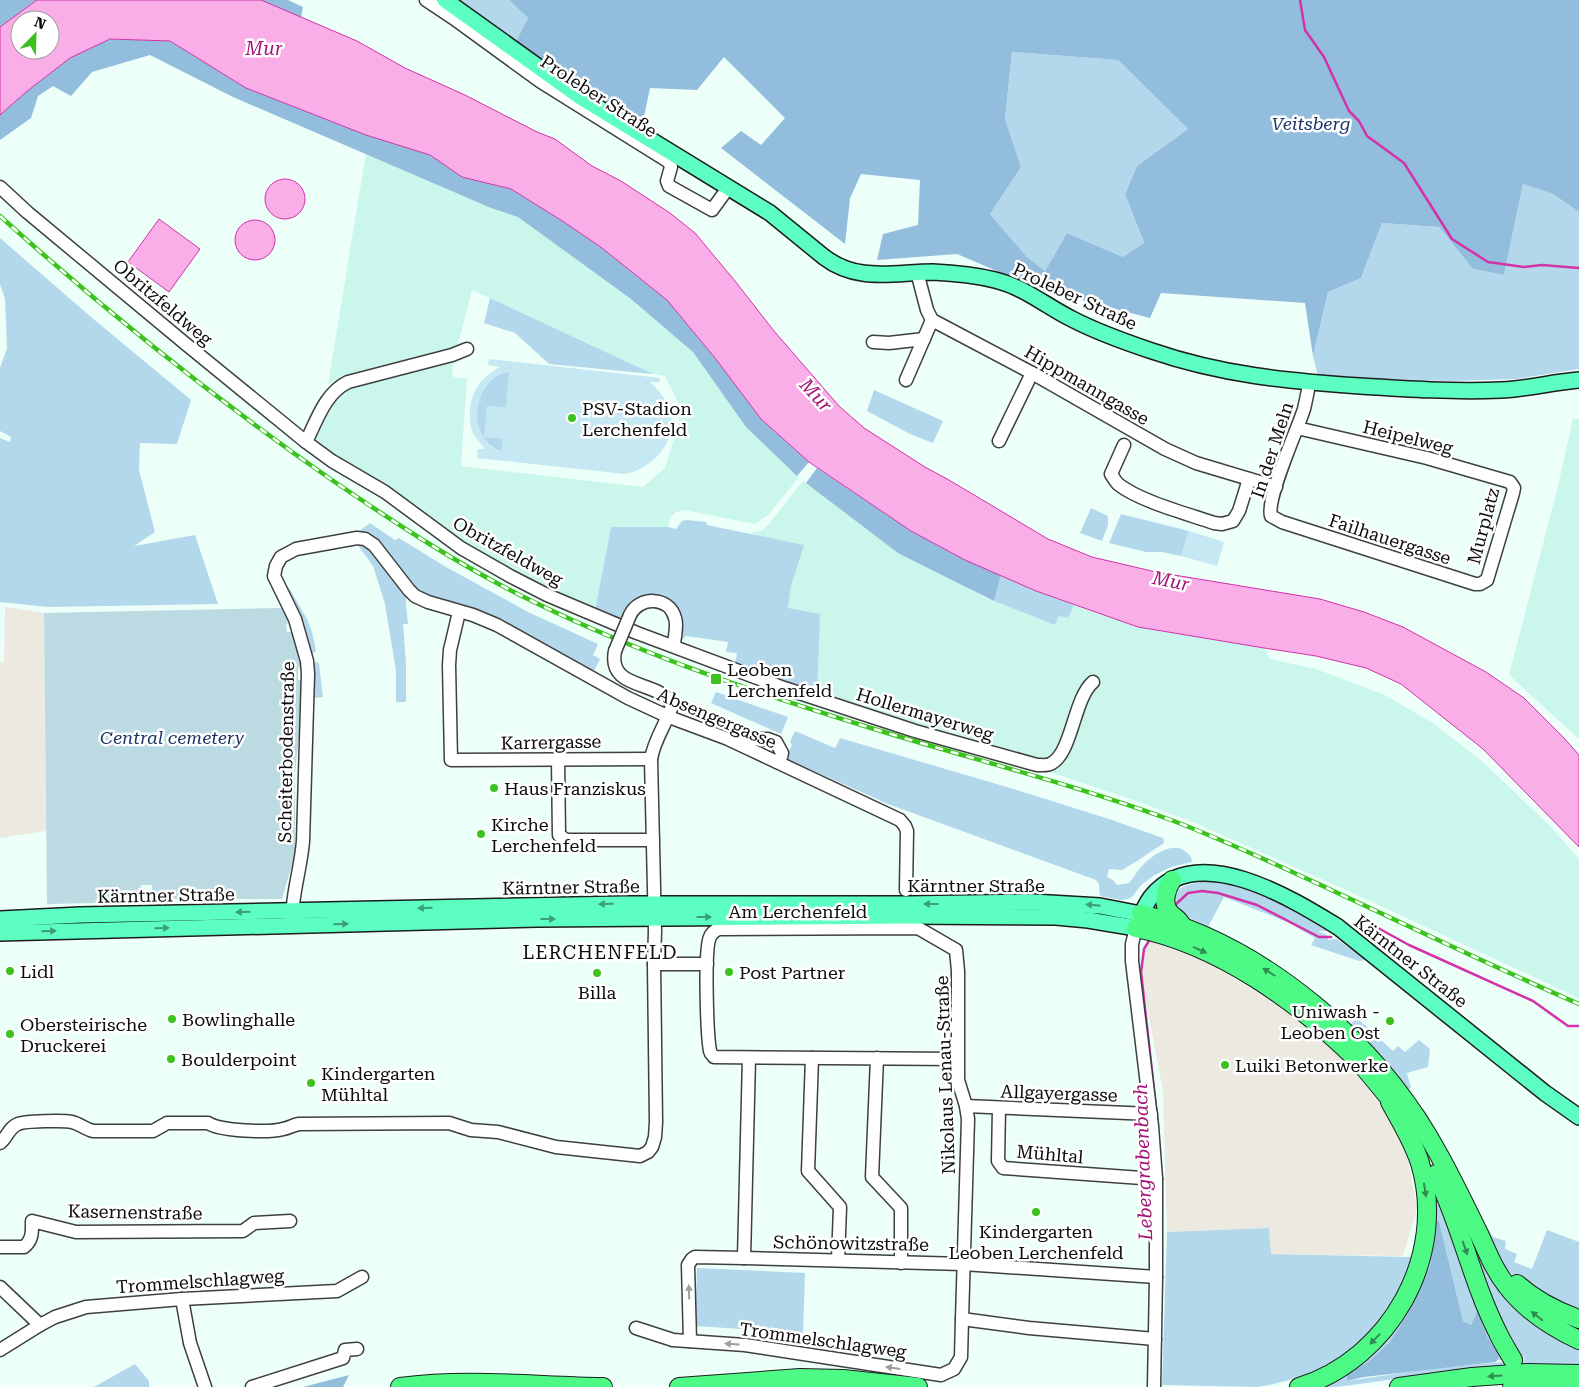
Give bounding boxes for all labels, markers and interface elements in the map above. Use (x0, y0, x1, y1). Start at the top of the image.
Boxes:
north arrow (10, 10, 60, 60)
text: N (32, 14, 48, 33)
water label: Mur (244, 37, 283, 60)
street label: Proleber Straße (537, 51, 661, 142)
park label: Veitsberg (1272, 113, 1350, 134)
street label: Obritzfeldweg (109, 255, 217, 350)
street label: Proleber Straße (1010, 258, 1141, 334)
street label: Hippmanngasse (1021, 341, 1153, 429)
water label: Mur (794, 373, 837, 417)
place label: PSV-Stadion Lerchenfeld (582, 398, 692, 440)
street label: In der Meln (1247, 399, 1298, 501)
marker: PSV-Stadion Lerchenfeld (566, 412, 578, 424)
street label: Heipelweg (1361, 416, 1456, 459)
street label: Murplatz (1463, 485, 1503, 566)
street label: Failhauergasse (1326, 509, 1454, 569)
street label: Obritzfeldweg (449, 512, 567, 590)
water label: Mur (1149, 566, 1192, 596)
place label: Leoben Lerchenfeld (727, 659, 833, 701)
street label: Scheiterbodenstraße (274, 661, 298, 843)
marker: Leoben Lerchenfeld (709, 672, 723, 686)
street label: Absengergasse (654, 683, 780, 753)
street label: Hollermayerweg (854, 683, 997, 745)
park label: Central cemetery (100, 727, 245, 748)
street label: Karrergasse (500, 731, 602, 753)
place label: Haus Franziskus (504, 778, 646, 799)
marker: Haus Franziskus (488, 782, 500, 794)
place label: Kirche Lerchenfeld (491, 814, 597, 856)
marker: Kirche Lerchenfeld (475, 828, 487, 840)
street label: Kärntner Straße (502, 875, 640, 899)
street label: Kärntner Straße (907, 875, 1045, 896)
street label: Kärntner Straße (97, 883, 235, 907)
one-way arrow (597, 900, 613, 908)
one-way arrow (922, 900, 938, 908)
street label: Am Lerchenfeld (729, 901, 868, 922)
one-way arrow (1085, 901, 1101, 909)
one-way arrow (416, 904, 432, 912)
one-way arrow (235, 908, 251, 916)
street label: Kärntner Straße (1350, 910, 1472, 1012)
one-way arrow (696, 913, 712, 921)
one-way arrow (541, 915, 557, 923)
one-way arrow (333, 920, 349, 928)
one-way arrow (154, 924, 170, 932)
one-way arrow (41, 927, 57, 935)
district label: LERCHENFELD (523, 941, 677, 964)
one-way arrow (1193, 947, 1207, 955)
place label: Lidl (20, 961, 54, 982)
place label: Post Partner (739, 962, 845, 983)
marker: Lidl (4, 965, 16, 977)
marker: Post Partner (723, 966, 735, 978)
marker: Billa (591, 967, 603, 979)
one-way arrow (1262, 967, 1275, 976)
street label: Nikolaus Lenau-Straße (931, 975, 959, 1175)
place label: Billa (578, 982, 617, 1003)
place label: Uniwash - Leoben Ost (1281, 1001, 1380, 1043)
place label: Bowlinghalle (182, 1009, 295, 1030)
marker: Bowlinghalle (166, 1013, 178, 1025)
place label: Obersteirische Druckerei (20, 1014, 147, 1056)
marker: Uniwash - Leoben Ost (1384, 1015, 1396, 1027)
marker: Obersteirische Druckerei (4, 1028, 16, 1040)
place label: Boulderpoint (181, 1049, 297, 1070)
marker: Boulderpoint (165, 1053, 177, 1065)
place label: Luiki Betonwerke (1235, 1055, 1389, 1076)
marker: Luiki Betonwerke (1219, 1059, 1231, 1071)
place label: Kindergarten Mühltal (321, 1063, 436, 1105)
marker: Kindergarten Mühltal (305, 1077, 317, 1089)
street label: Allgayergasse (1000, 1080, 1118, 1106)
water label: Lebergrabenbach (1129, 1083, 1157, 1242)
street label: Mühltal (1016, 1141, 1085, 1167)
one-way arrow (1421, 1182, 1429, 1198)
street label: Kasernenstraße (67, 1200, 203, 1224)
marker: Kindergarten Leoben Lerchenfeld (1030, 1206, 1042, 1218)
place label: Kindergarten Leoben Lerchenfeld (948, 1221, 1124, 1263)
street label: Schönowitzstraße (773, 1231, 929, 1255)
one-way arrow (1461, 1241, 1469, 1256)
street label: Trommelschlagweg (115, 1265, 285, 1297)
one-way arrow (685, 1284, 693, 1300)
one-way arrow (1531, 1310, 1544, 1321)
street label: Trommelschlagweg (738, 1318, 909, 1362)
one-way arrow (1369, 1333, 1381, 1345)
one-way arrow (724, 1340, 740, 1348)
one-way arrow (885, 1363, 901, 1371)
one-way arrow (1487, 1372, 1503, 1380)

